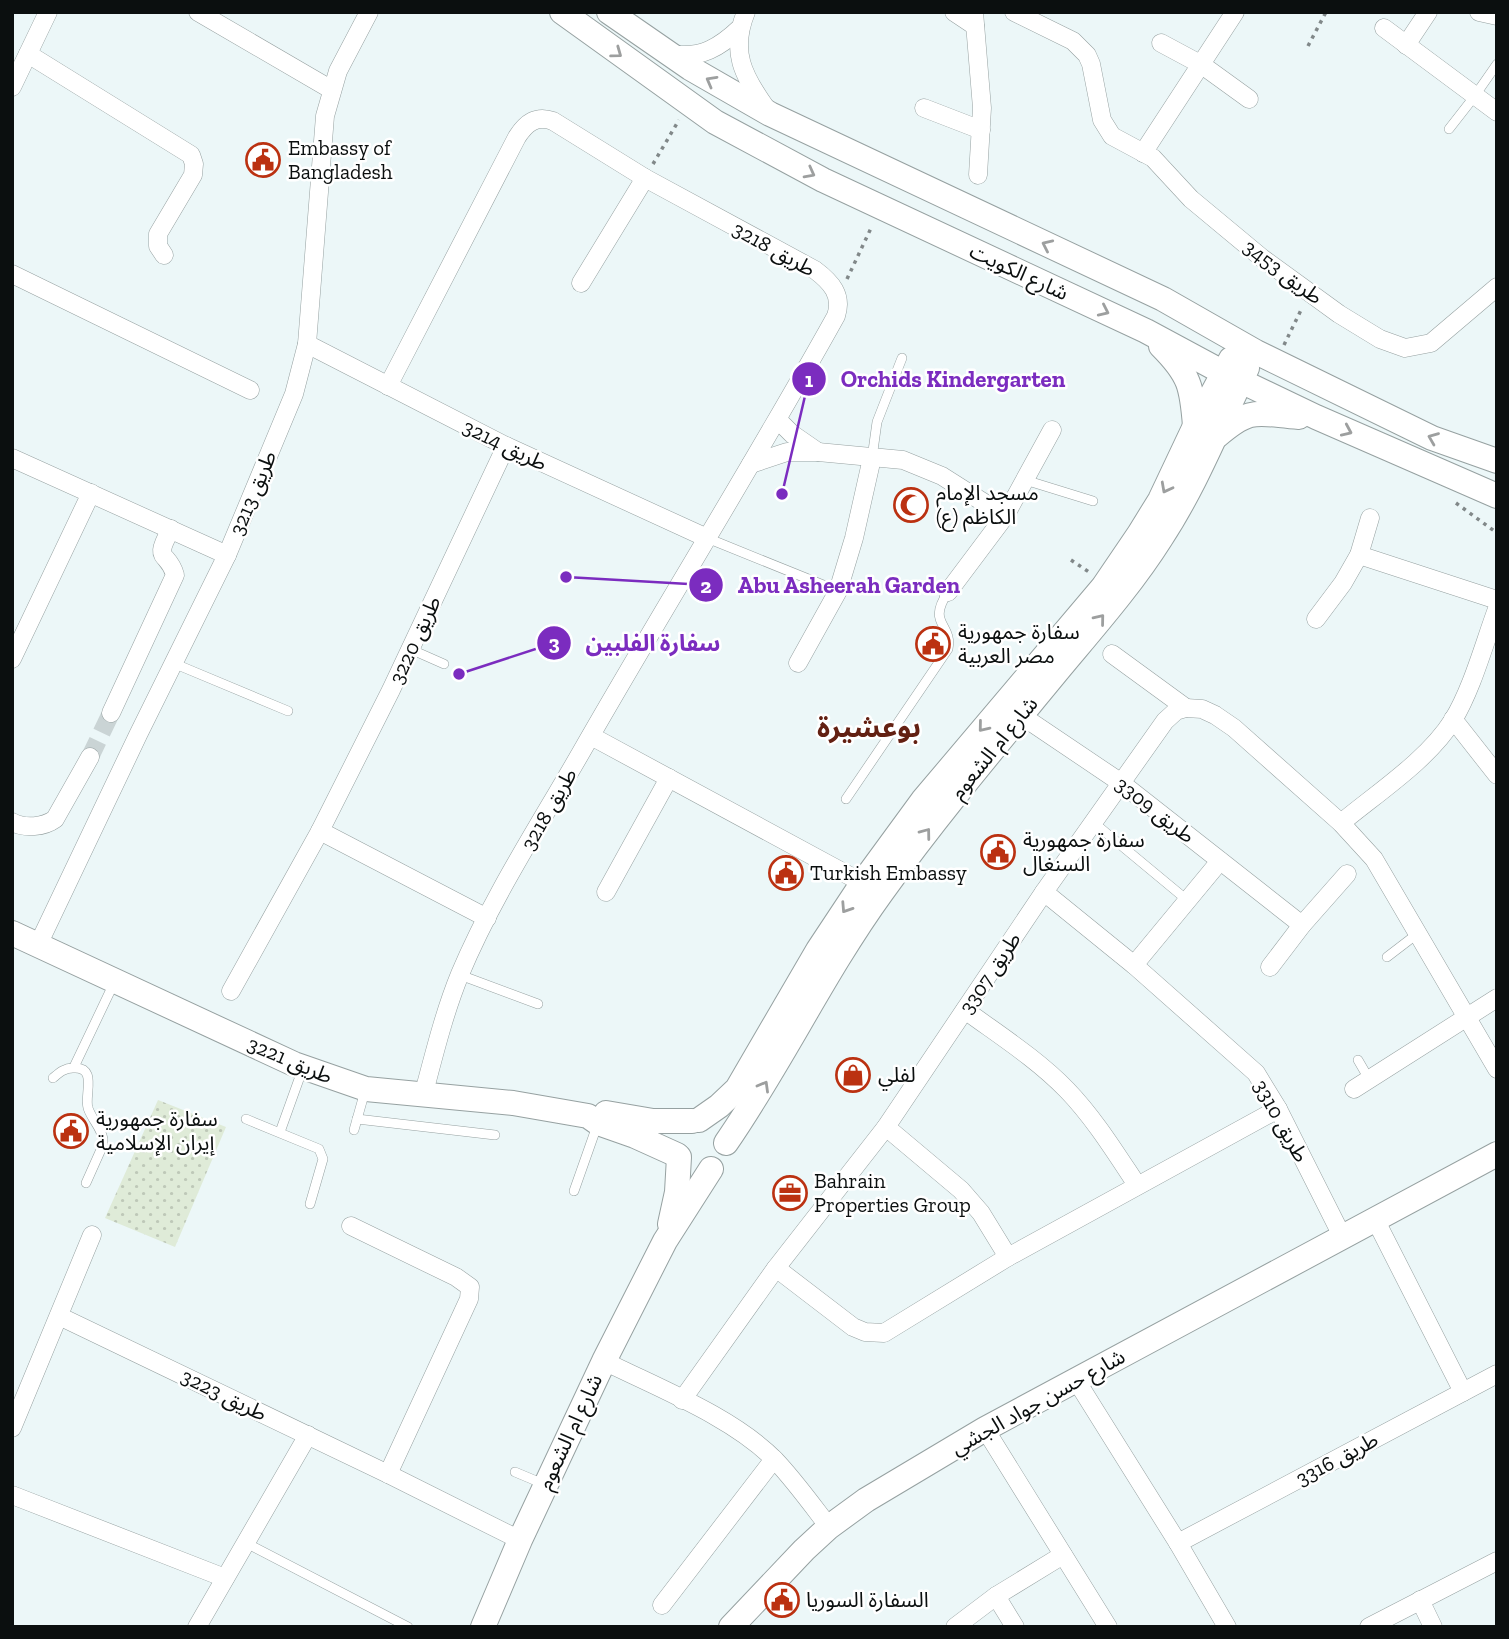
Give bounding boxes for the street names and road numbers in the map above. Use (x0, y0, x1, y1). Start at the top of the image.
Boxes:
street label: طريق 3218 (728, 216, 820, 282)
street label: طريق 3453 (1238, 234, 1328, 310)
street label: شارع الكويت (965, 238, 1073, 308)
street label: طريق 3214 (459, 413, 551, 477)
street label: طريق 3213 (224, 447, 282, 539)
street label: طريق 3220 (383, 592, 447, 688)
street label: شارع ام الشعوم (945, 691, 1046, 807)
street label: طريق 3218 (515, 763, 583, 855)
street label: طريق 3309 (1110, 771, 1200, 849)
street label: طريق 3307 (953, 927, 1027, 1019)
street label: طريق 3221 (244, 1030, 336, 1090)
street label: طريق 3310 (1248, 1075, 1314, 1167)
street label: شارع حسن جواد الجشي (946, 1343, 1131, 1463)
street label: طريق 3223 (177, 1363, 271, 1427)
street label: شارع ام الشعوم (532, 1370, 611, 1495)
street label: طريق 3316 (1291, 1426, 1383, 1492)

